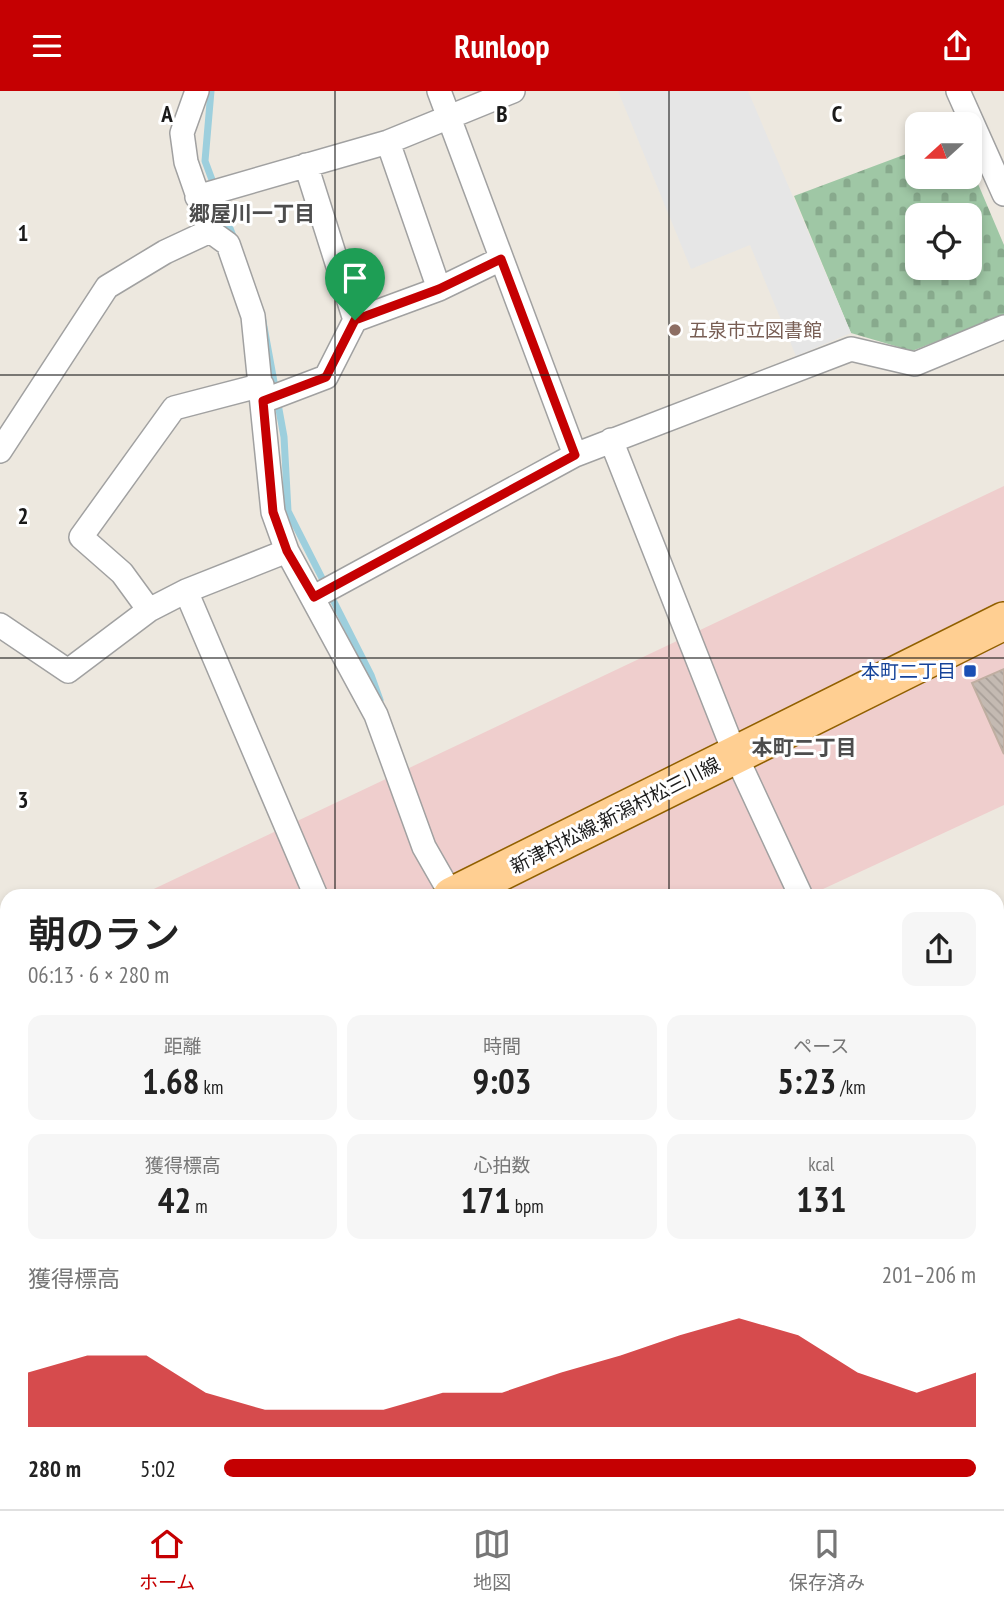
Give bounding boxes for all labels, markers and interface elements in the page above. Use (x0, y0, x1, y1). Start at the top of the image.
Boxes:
text: Runloop (454, 25, 550, 67)
icon: menu (28, 27, 66, 65)
icon: share (938, 27, 976, 65)
text: A (160, 99, 173, 128)
text: B (496, 99, 508, 128)
text: C (832, 99, 843, 128)
north arrow (905, 112, 982, 189)
map controls (905, 112, 982, 280)
district label: 郷屋川一丁目 (189, 200, 315, 227)
button: locate (905, 203, 982, 280)
text: 1 (18, 218, 29, 247)
pin (325, 248, 385, 320)
icon: arrive (336, 259, 374, 297)
place label: 五泉市立図書館 (689, 318, 822, 342)
marker: 五泉市立図書館 (667, 322, 683, 338)
text: 2 (18, 501, 29, 530)
place label: 本町二丁目 (861, 659, 956, 683)
marker: 本町二丁目 (962, 663, 978, 679)
district label: 本町二丁目 (752, 734, 857, 761)
street label: 新津村松線;新潟村松三川線 (506, 752, 724, 878)
text: 3 (18, 785, 29, 814)
text: 朝のラン (28, 909, 180, 958)
button: share (902, 912, 976, 986)
text: 06:13 · 6 × 280 m (28, 960, 169, 989)
text: 距離 (164, 1034, 202, 1058)
text: 時間 (483, 1034, 521, 1058)
text: ペース (793, 1034, 849, 1058)
text: 1.68 (142, 1058, 200, 1104)
text: 9:03 (473, 1058, 531, 1104)
text: 5:23 (777, 1058, 836, 1104)
text: km (200, 1075, 223, 1099)
text: /km (836, 1075, 866, 1099)
text: kcal (808, 1152, 834, 1176)
text: 獲得標高 (145, 1153, 221, 1177)
text: 心拍数 (473, 1153, 531, 1177)
text: 131 (796, 1176, 846, 1222)
text: 42 (158, 1177, 191, 1223)
text: 171 (460, 1177, 511, 1223)
text: m (191, 1194, 208, 1218)
text: bpm (511, 1194, 544, 1218)
text: 201–206 m (882, 1260, 976, 1289)
text: 獲得標高 (28, 1264, 120, 1293)
text: 280 m (28, 1454, 81, 1483)
text: 5:02 (140, 1454, 176, 1483)
tab: ホーム (139, 1525, 195, 1594)
tab: 地図 (473, 1525, 511, 1594)
tab: 保存済み (789, 1525, 865, 1594)

